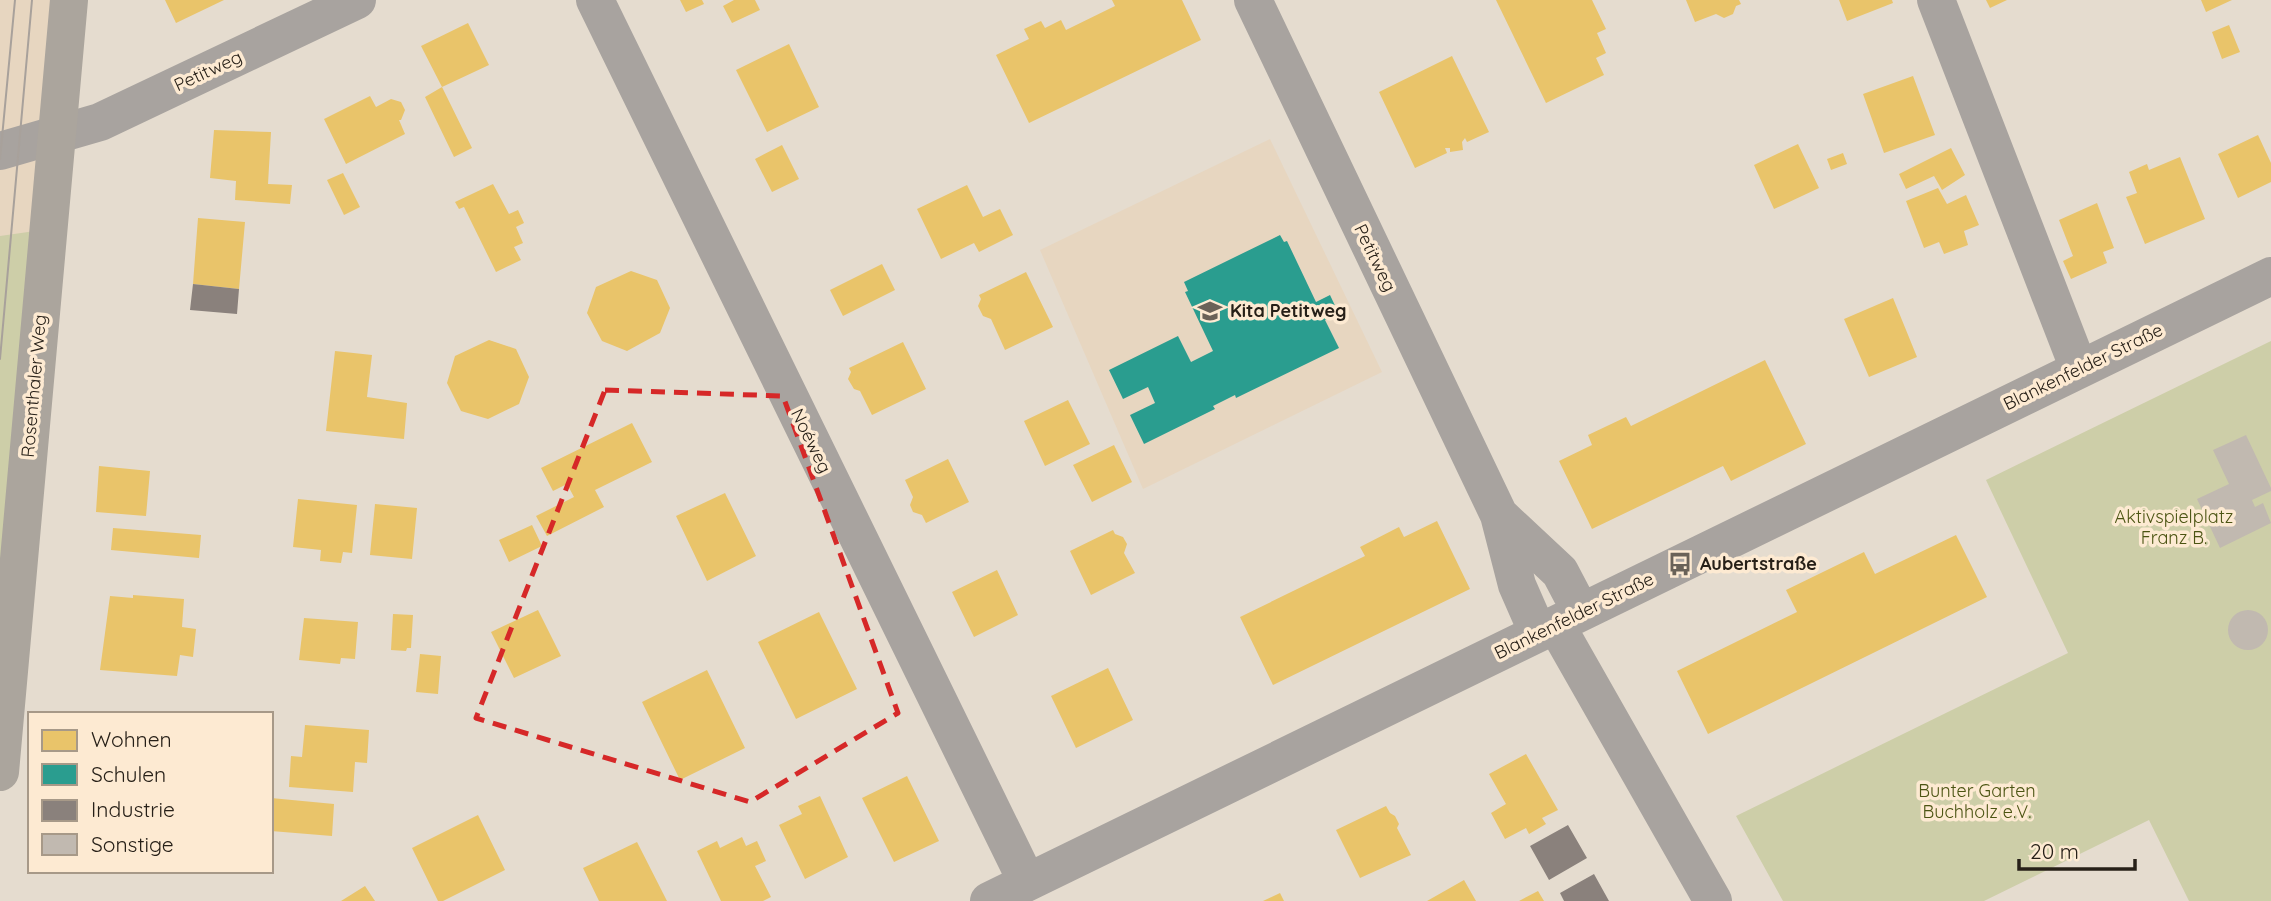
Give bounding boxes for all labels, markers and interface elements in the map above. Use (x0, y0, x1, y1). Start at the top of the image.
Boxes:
street label: Petitweg (170, 45, 245, 96)
street label: Petitweg (1349, 220, 1402, 295)
school or university icon: Kita Petitweg (1196, 297, 1224, 325)
place label: Kita Petitweg (1230, 299, 1347, 322)
street label: Rosenthaler Weg (16, 313, 51, 458)
street label: Blankenfelder Straße (1999, 318, 2166, 415)
street label: Noéweg (786, 405, 837, 477)
park label: Aktivspielplatz Franz B. (2115, 505, 2233, 549)
bus stop icon: Aubertstraße (1666, 550, 1694, 578)
place label: Aubertstraße (1700, 552, 1817, 575)
street label: Blankenfelder Straße (1490, 567, 1657, 664)
legend (28, 712, 273, 873)
text: Wohnen (91, 726, 172, 752)
text: Schulen (91, 761, 166, 787)
park label: Bunter Garten Buchholz e.V. (1918, 779, 2036, 823)
text: Industrie (91, 796, 175, 822)
scale bar (2019, 828, 2134, 872)
text: Sonstige (91, 831, 174, 857)
text: 20 m (2030, 838, 2079, 864)

